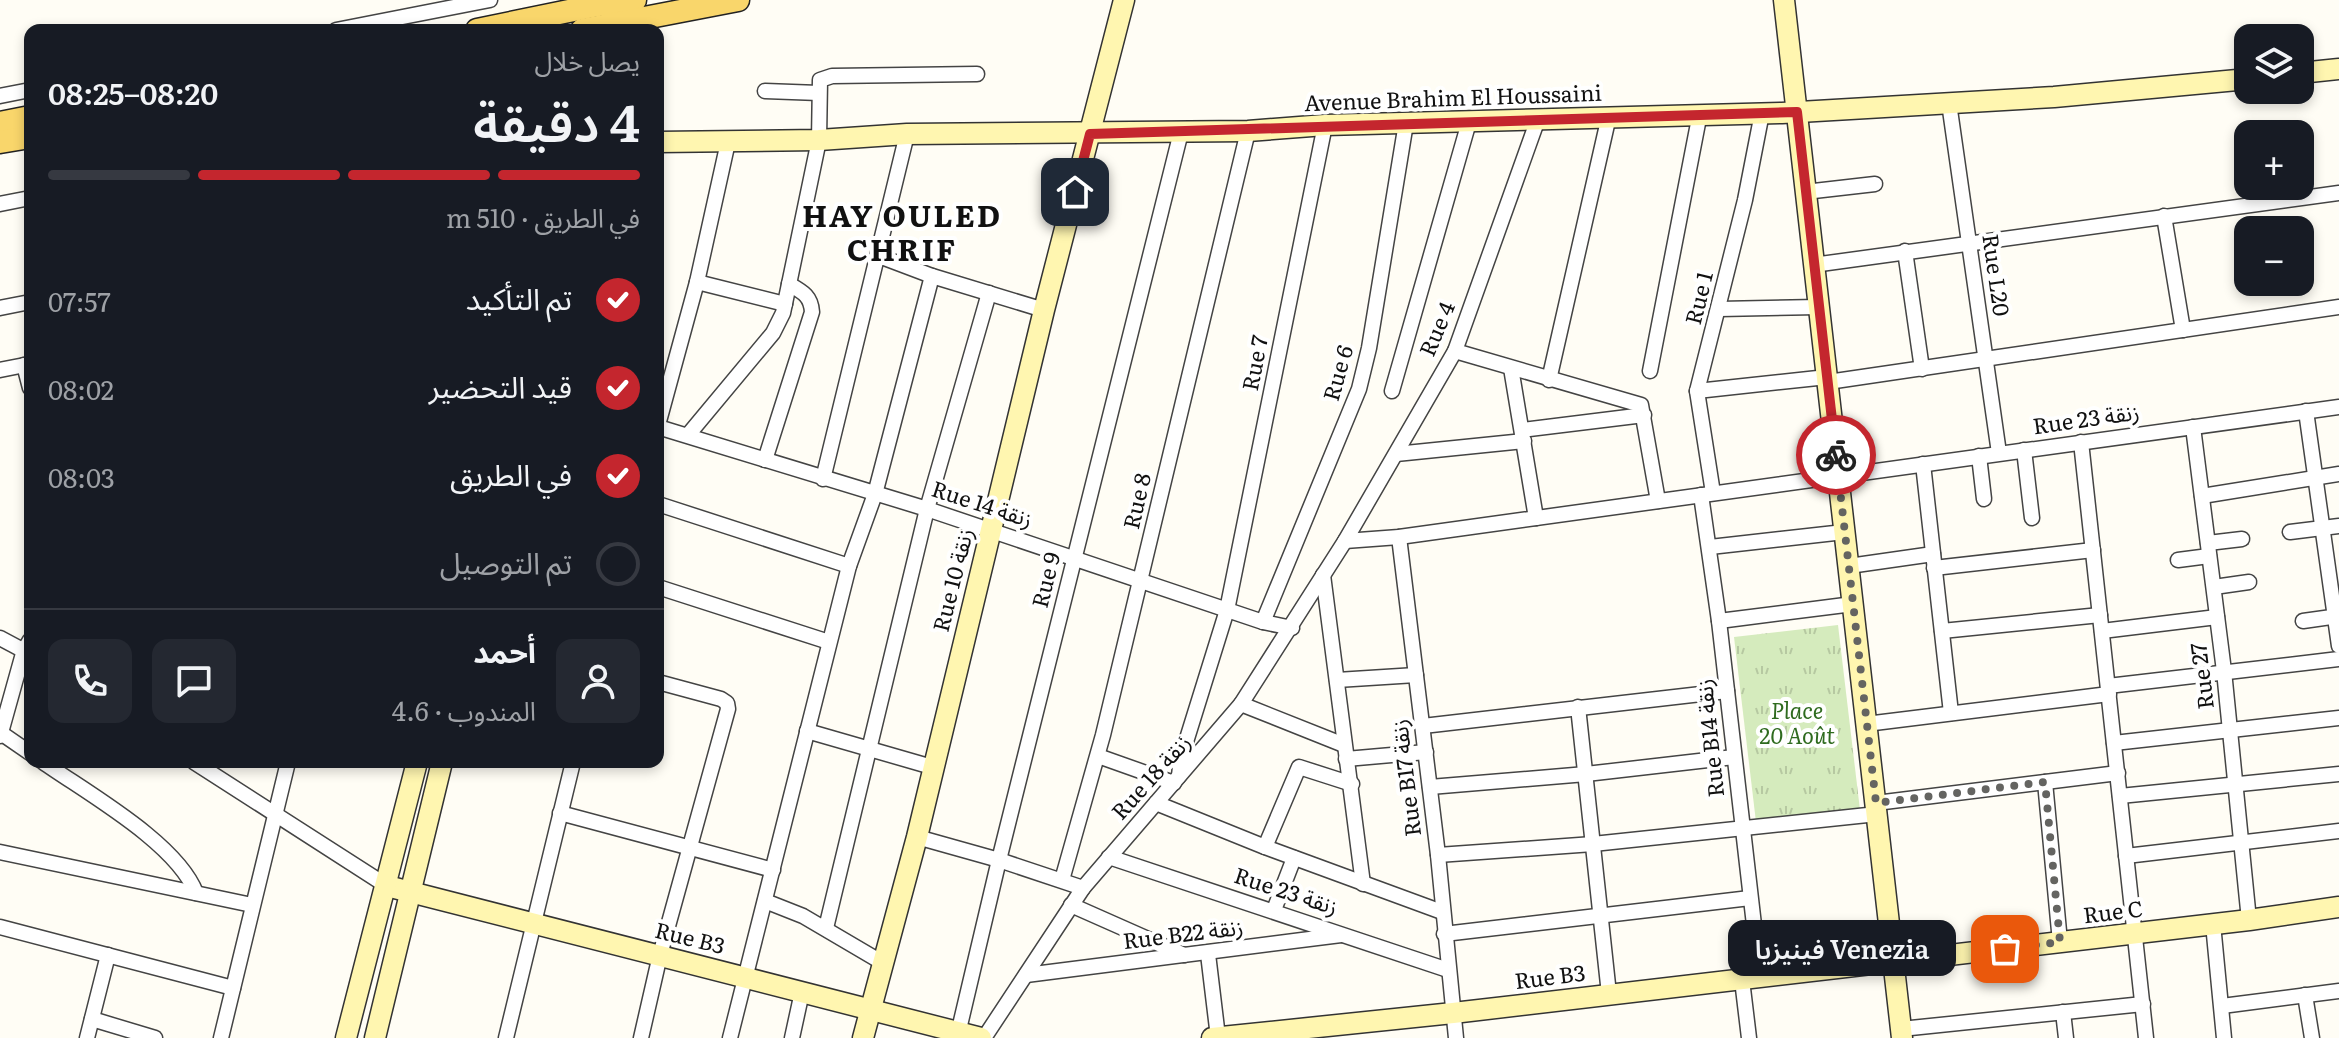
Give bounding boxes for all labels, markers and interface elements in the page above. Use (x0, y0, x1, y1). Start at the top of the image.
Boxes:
map controls (2234, 24, 2314, 296)
button: layers (2234, 24, 2314, 104)
text: يصل خلال (534, 40, 640, 79)
text: 08:20–08:25 (48, 70, 218, 114)
street label: Avenue Brahim El Houssaini (1304, 75, 1602, 118)
text: 4 دقيقة (473, 81, 640, 158)
button: + (2234, 120, 2314, 200)
pin (1041, 158, 1109, 226)
icon: home (1053, 170, 1097, 214)
district label: HAY OULED CHRIF (802, 192, 1002, 270)
text: في الطريق · 510 m (446, 197, 640, 236)
button: − (2234, 216, 2314, 296)
street label: Rue L20 (1975, 232, 2020, 318)
street label: Rue 1 (1675, 268, 1720, 328)
text: تم التأكيد (466, 275, 572, 319)
icon: check (596, 278, 640, 322)
text: 07:57 (48, 281, 111, 320)
street label: Rue 4 (1409, 296, 1462, 361)
street label: Rue 7 (1232, 332, 1275, 393)
street label: Rue 6 (1313, 341, 1360, 404)
text: قيد التحضير (429, 363, 572, 407)
icon: check (596, 366, 640, 410)
text: 08:02 (48, 369, 114, 408)
street label: Rue 23 زنقة (2030, 394, 2141, 441)
courier (1796, 415, 1876, 495)
icon: bike (1814, 433, 1858, 477)
text: في الطريق (450, 451, 572, 495)
icon: check (596, 454, 640, 498)
text: 08:03 (48, 457, 115, 496)
street label: Rue 8 (1113, 469, 1158, 532)
street label: Rue 14 زنقة (928, 471, 1037, 534)
street label: Rue 10 زنقة (923, 524, 980, 635)
text: تم التوصيل (440, 539, 572, 583)
street label: Rue 9 (1022, 548, 1067, 611)
text: أحمد (473, 628, 536, 672)
button: phone (48, 639, 132, 723)
button: chat (152, 639, 236, 723)
button: person (556, 639, 640, 723)
street label: Rue 27 (2180, 641, 2221, 711)
street label: Rue B14 زنقة (1686, 677, 1731, 799)
text: المندوب · 4.6 (392, 690, 536, 729)
park label: Place 20 Août (1759, 693, 1835, 751)
street label: Rue B17 زنقة (1381, 718, 1428, 839)
street label: Rue 18 زنقة (1102, 726, 1197, 826)
street label: Rue 23 زنقة (1230, 857, 1343, 922)
street label: Rue C (2081, 890, 2145, 931)
street label: Rue B22 زنقة (1121, 909, 1245, 956)
street label: Rue B3 (652, 912, 729, 961)
pin (1971, 915, 2039, 983)
callout: Venezia فينيزيا (1729, 921, 1957, 977)
icon: bag (1983, 927, 2027, 971)
text: Venezia فينيزيا (1755, 928, 1929, 967)
street label: Rue B3 (1512, 955, 1587, 996)

